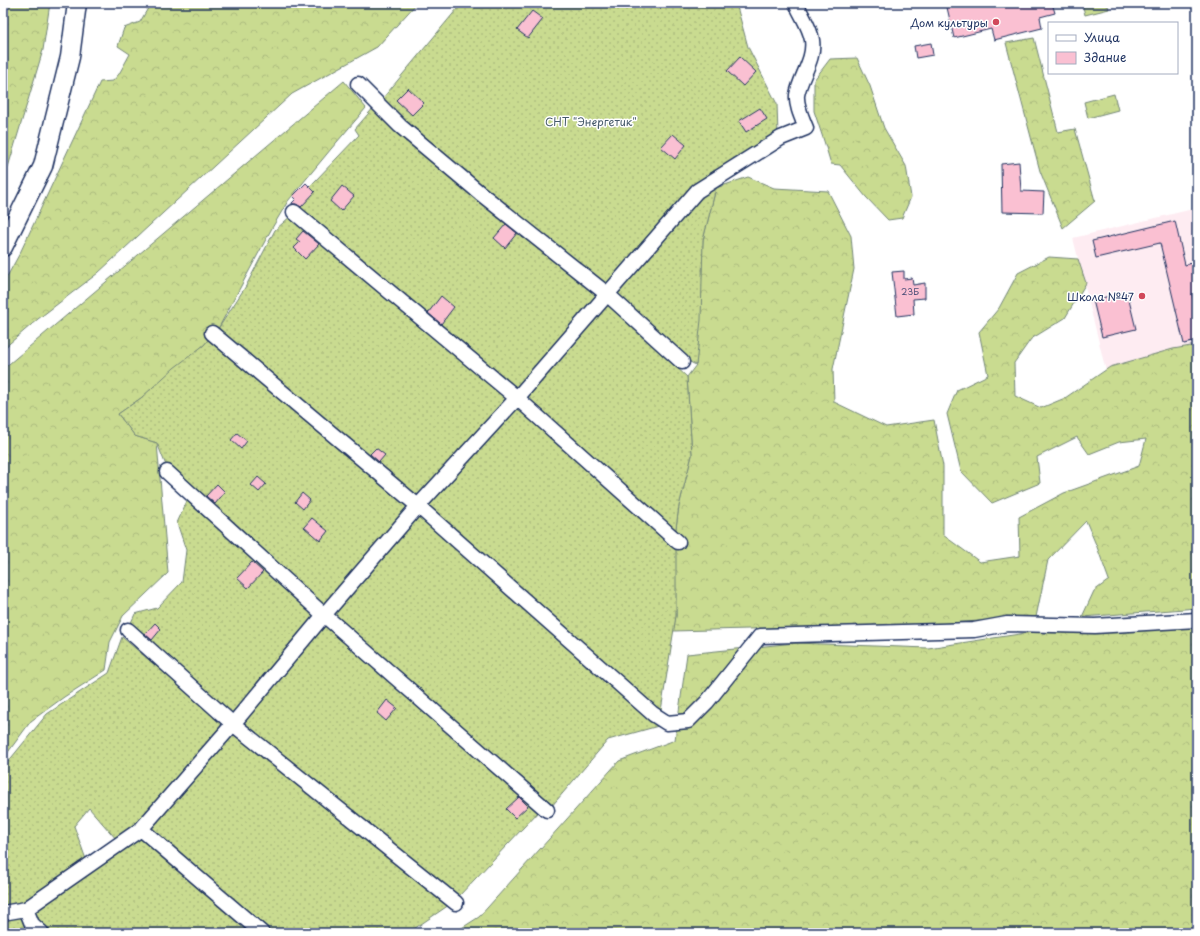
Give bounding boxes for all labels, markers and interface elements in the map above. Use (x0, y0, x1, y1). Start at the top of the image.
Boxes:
place label: Дом культуры (910, 14, 988, 31)
marker: Дом культуры (991, 17, 1001, 27)
legend (1048, 22, 1178, 74)
text: Улица (1084, 28, 1120, 46)
text: Здание (1084, 48, 1126, 66)
park label: СНТ "Энергетик" (545, 113, 637, 130)
house number: 23Б (901, 284, 919, 298)
place label: Школа №47 (1067, 288, 1134, 305)
marker: Школа №47 (1137, 291, 1147, 301)

